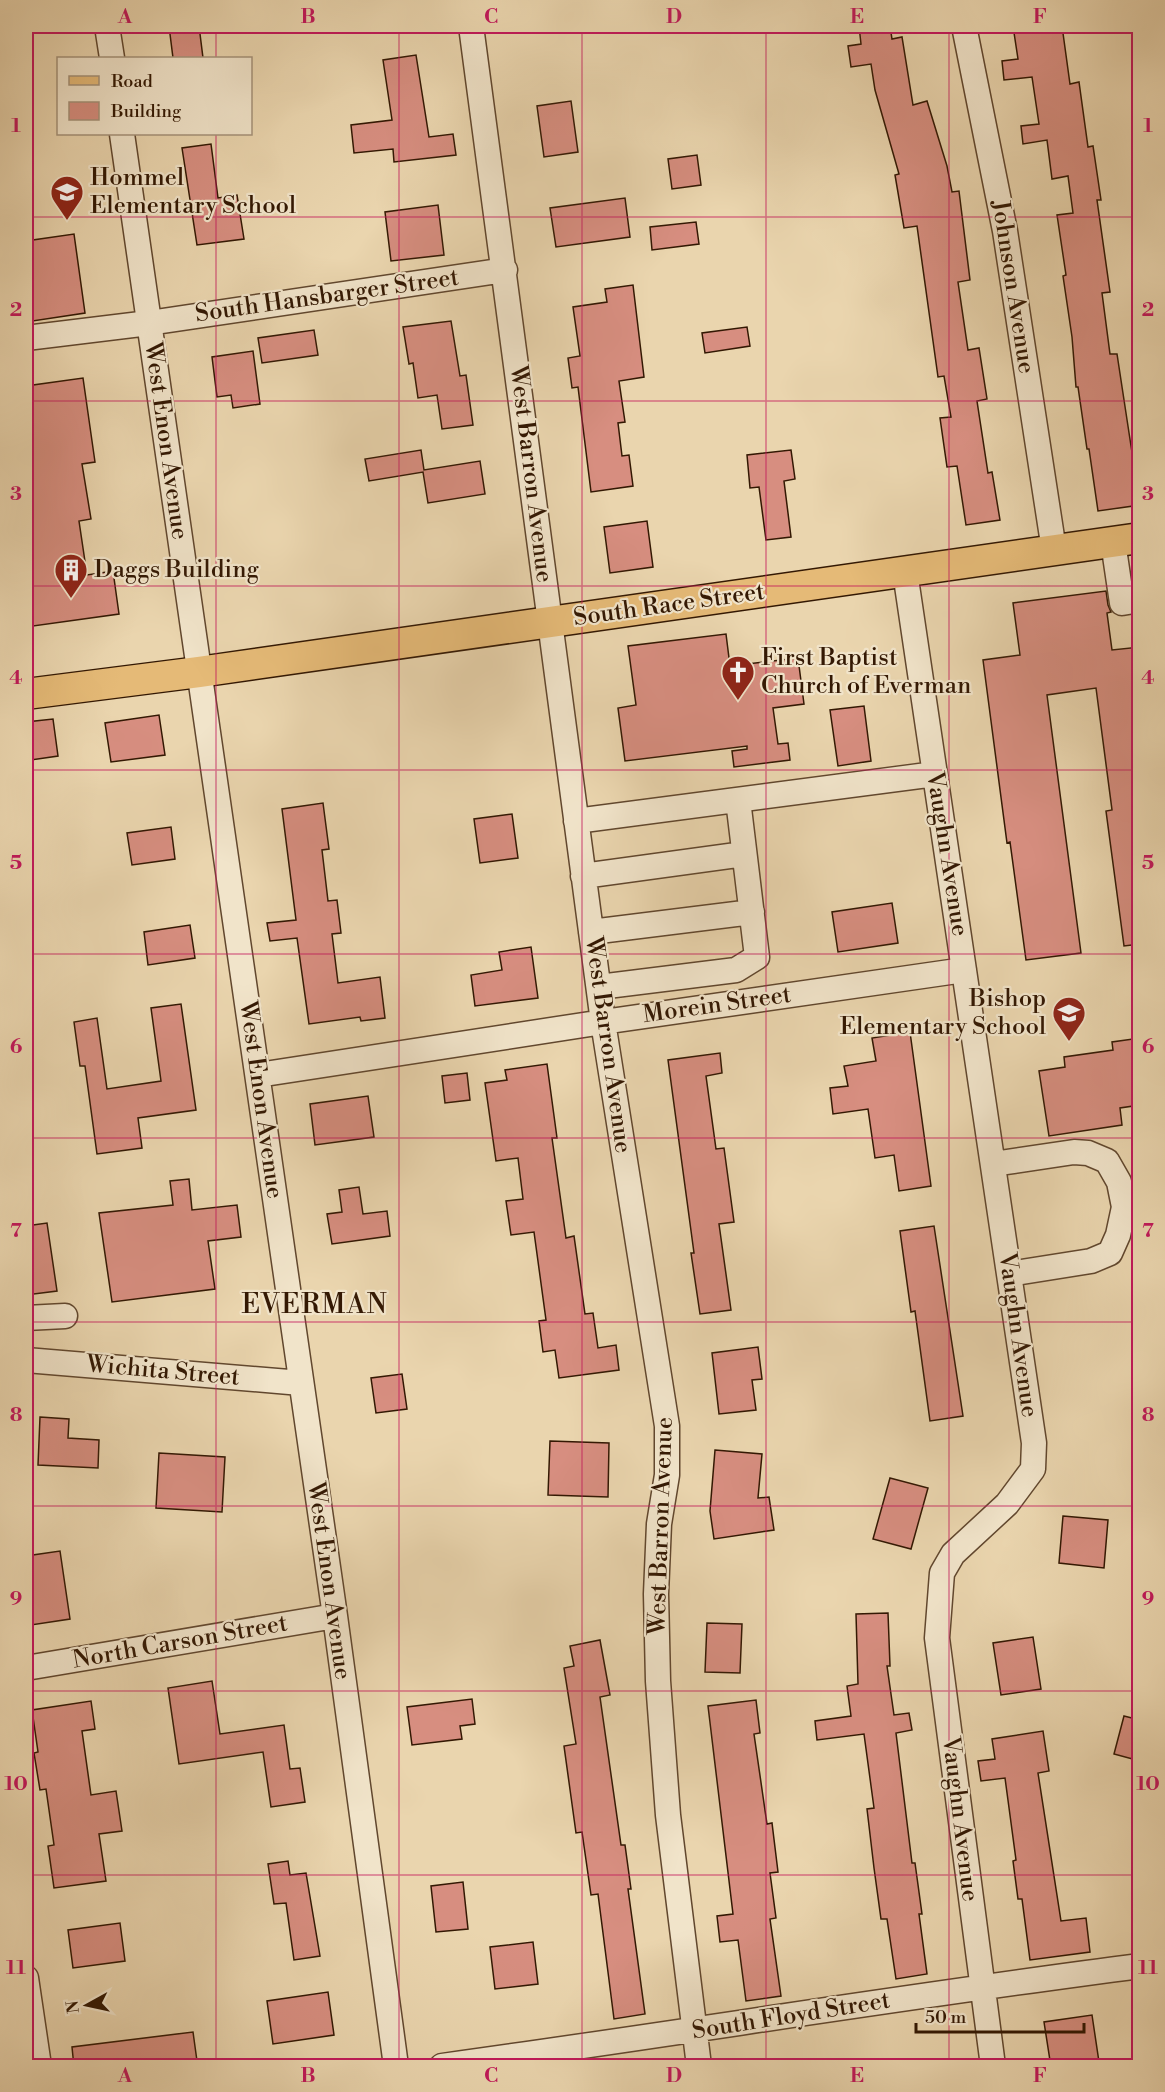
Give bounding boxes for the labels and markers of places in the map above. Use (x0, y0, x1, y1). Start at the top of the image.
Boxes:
place label: Hommel Elementary School (90, 163, 296, 221)
school or university icon: Hommel Elementary School (49, 174, 85, 221)
building icon: Daggs Building (53, 552, 89, 599)
place label: Daggs Building (94, 555, 260, 585)
place label: First Baptist Church of Everman (761, 643, 971, 701)
church icon: First Baptist Church of Everman (720, 654, 756, 701)
place label: Bishop Elementary School (840, 984, 1046, 1042)
school or university icon: Bishop Elementary School (1051, 995, 1087, 1042)

